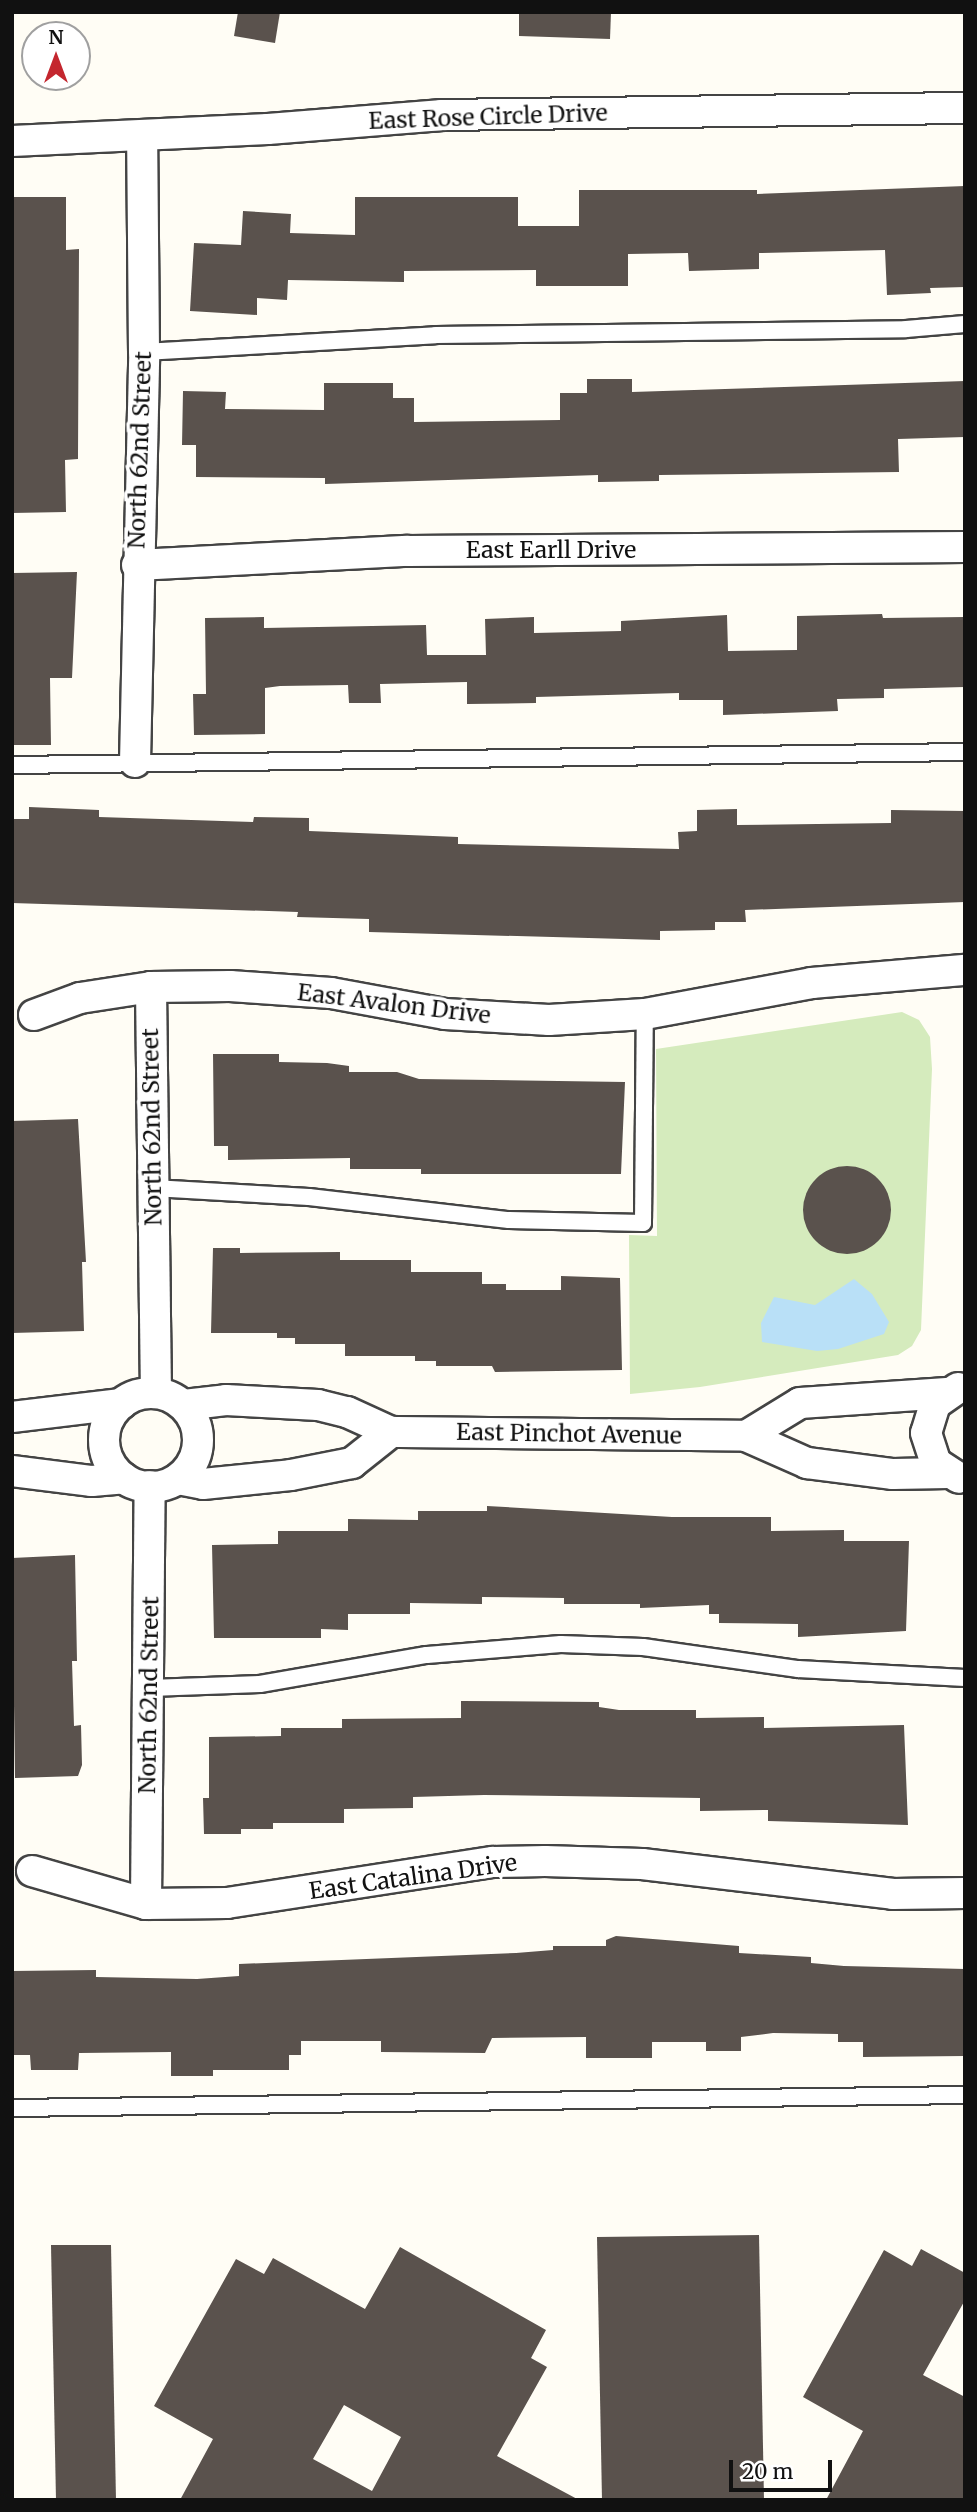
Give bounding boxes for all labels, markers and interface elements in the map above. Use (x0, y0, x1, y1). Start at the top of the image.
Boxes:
north arrow (21, 21, 91, 91)
text: N (48, 25, 64, 49)
street label: East Rose Circle Drive (368, 99, 608, 135)
street label: North 62nd Street (123, 351, 157, 549)
street label: East Earll Drive (466, 536, 636, 564)
street label: East Avalon Drive (296, 978, 492, 1030)
street label: North 62nd Street (136, 1028, 168, 1226)
street label: East Pinchot Avenue (456, 1418, 682, 1450)
street label: North 62nd Street (133, 1596, 165, 1794)
street label: East Catalina Drive (307, 1849, 519, 1905)
scale bar (732, 2446, 835, 2490)
text: 20 m (742, 2458, 793, 2485)

